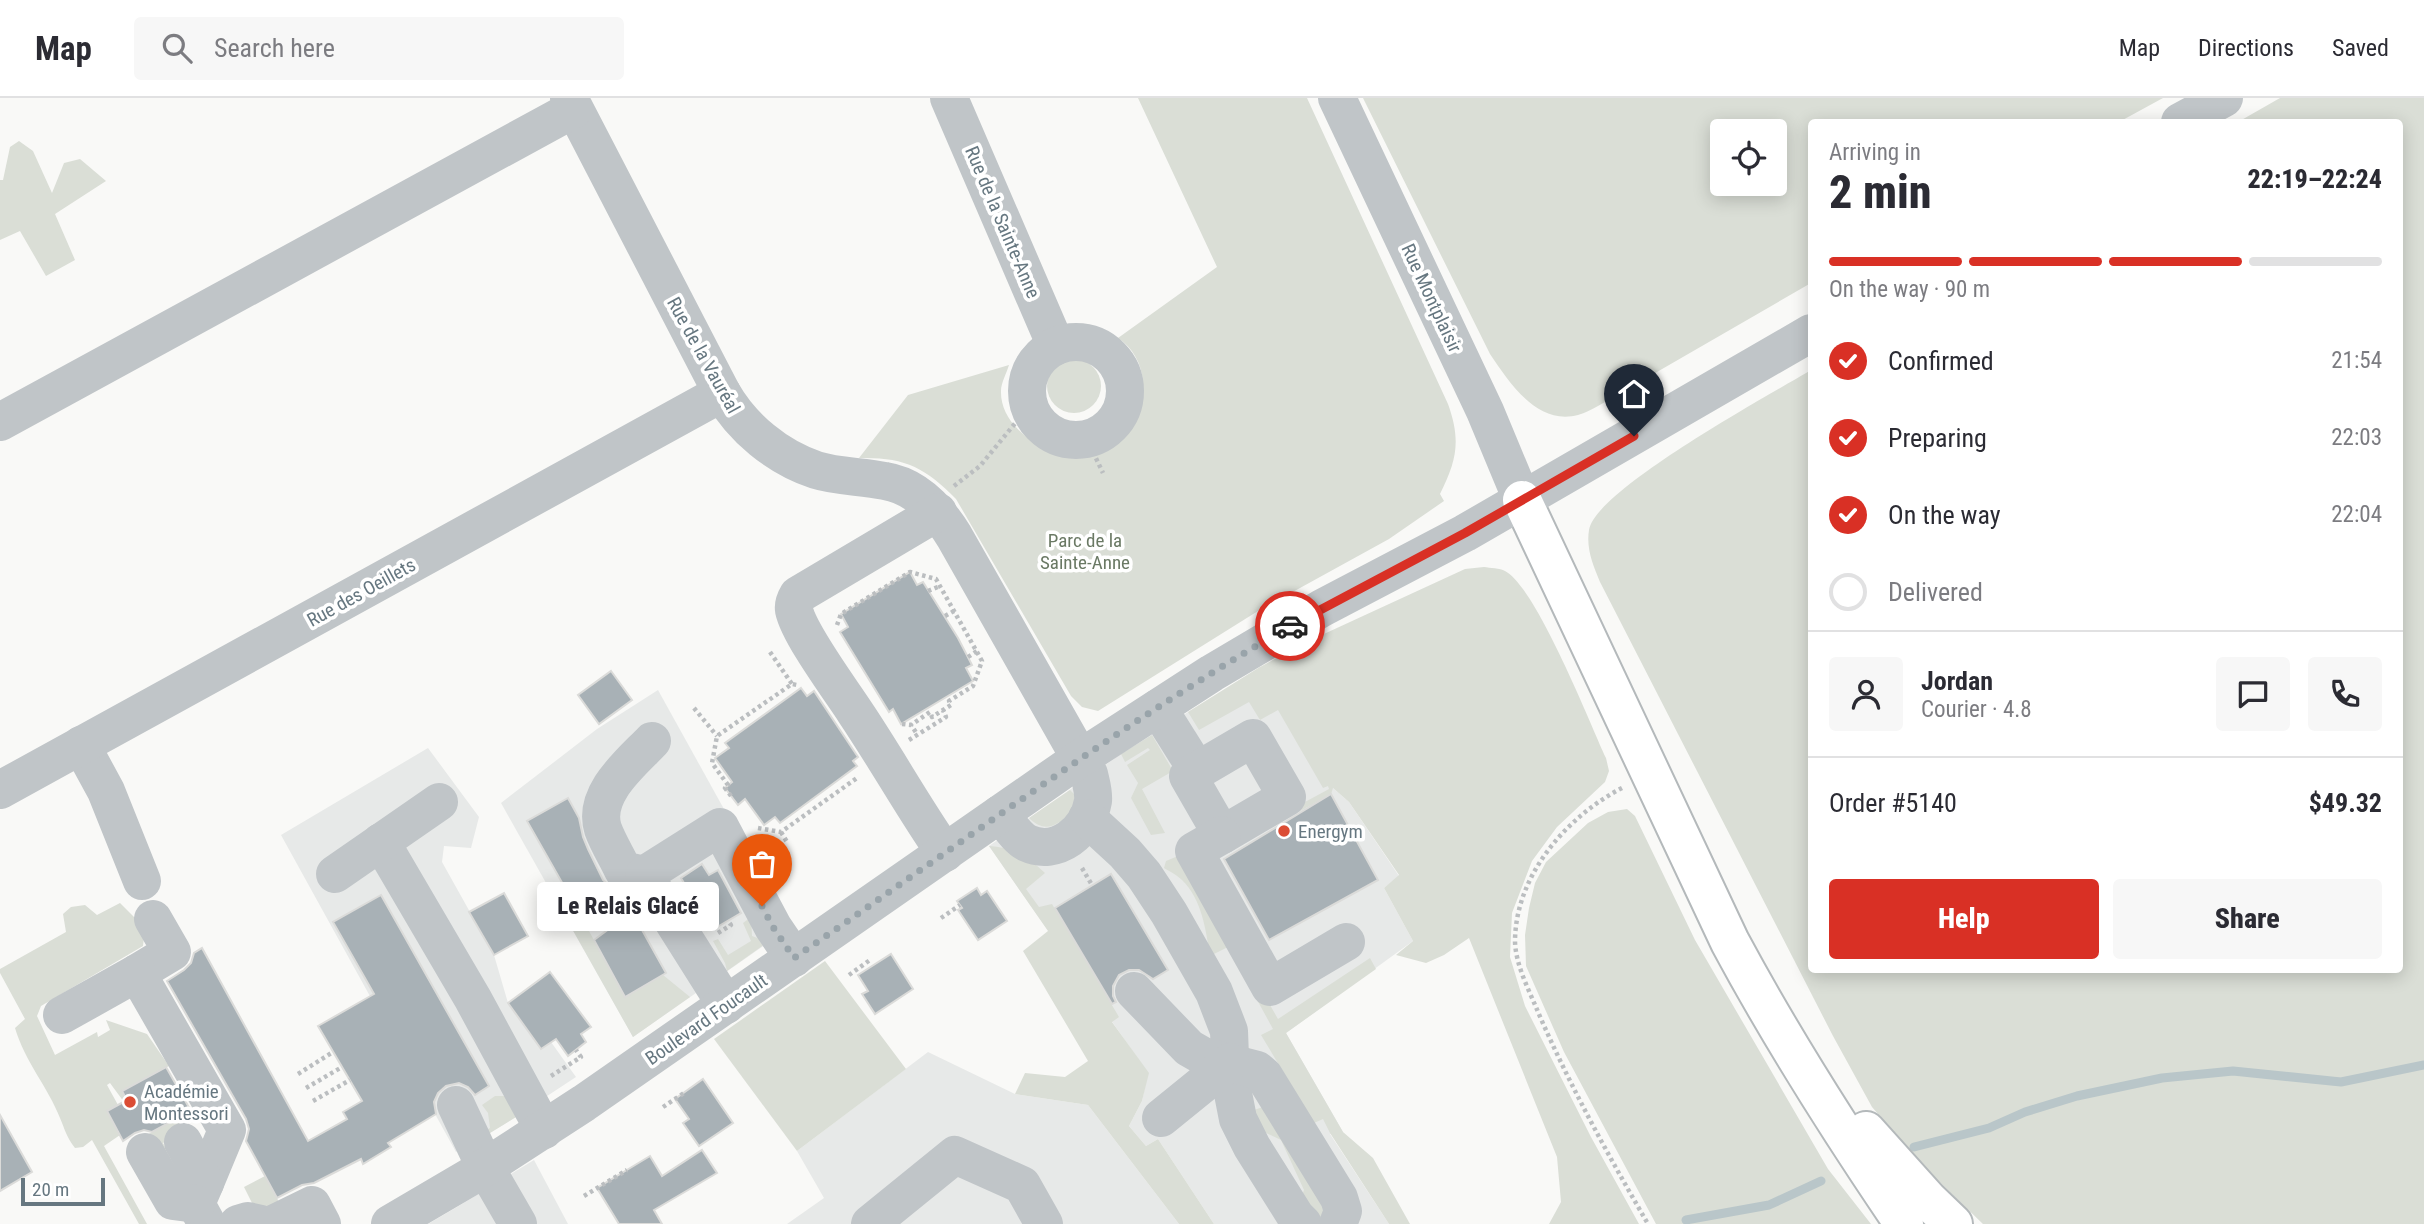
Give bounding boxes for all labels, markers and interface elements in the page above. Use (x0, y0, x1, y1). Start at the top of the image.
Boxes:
search box (134, 17, 624, 80)
text: Map (35, 29, 92, 68)
icon: search (158, 29, 196, 67)
text: Search here (214, 33, 335, 63)
text: Map (2119, 34, 2160, 62)
text: Directions (2198, 34, 2294, 62)
text: Saved (2332, 34, 2389, 62)
map controls (1710, 119, 1787, 196)
button: locate (1710, 119, 1787, 196)
text: Arriving in (1829, 139, 1921, 166)
street label: Rue de la Sainte-Anne (960, 143, 1045, 302)
text: 22:19–22:24 (2248, 164, 2382, 194)
text: 2 min (1829, 165, 1932, 219)
street label: Rue Montplaisir (1396, 240, 1467, 356)
text: On the way · 90 m (1829, 276, 1990, 303)
street label: Rue de la Vauréal (662, 293, 745, 417)
icon: check (1829, 342, 1867, 380)
text: Confirmed (1888, 346, 1994, 376)
text: 21:54 (2331, 347, 2382, 374)
pin (1604, 364, 1664, 436)
icon: home (1615, 375, 1653, 413)
icon: check (1829, 419, 1867, 457)
text: Preparing (1888, 423, 1987, 453)
text: 22:03 (2331, 424, 2382, 451)
icon: check (1829, 496, 1867, 534)
text: On the way (1888, 500, 2001, 530)
text: 22:04 (2331, 501, 2382, 528)
park label: Parc de la Sainte-Anne (1040, 529, 1130, 574)
street label: Rue des Oeillets (303, 553, 420, 632)
text: Delivered (1888, 577, 1983, 607)
courier (1255, 591, 1325, 661)
icon: car (1271, 607, 1309, 645)
button: person (1829, 657, 1903, 731)
button: chat (2216, 657, 2290, 731)
button: phone (2308, 657, 2382, 731)
text: Jordan (1921, 666, 1993, 696)
text: Courier · 4.8 (1921, 696, 2032, 723)
text: Order #5140 (1829, 788, 1957, 818)
text: $49.32 (2309, 788, 2382, 818)
place label: Energym (1298, 820, 1363, 843)
marker: Energym (1276, 823, 1292, 839)
pin (732, 834, 792, 906)
icon: bag (743, 845, 781, 883)
button: Help (1829, 879, 2099, 959)
button: Share (2113, 879, 2382, 959)
callout: Le Relais Glacé (538, 882, 720, 930)
text: Le Relais Glacé (557, 893, 699, 920)
street label: Boulevard Foucault (641, 969, 772, 1070)
place label: Académie Montessori (144, 1080, 229, 1125)
marker: Académie Montessori (122, 1094, 138, 1110)
scale bar (21, 1175, 105, 1207)
text: 20 m (32, 1178, 69, 1201)

